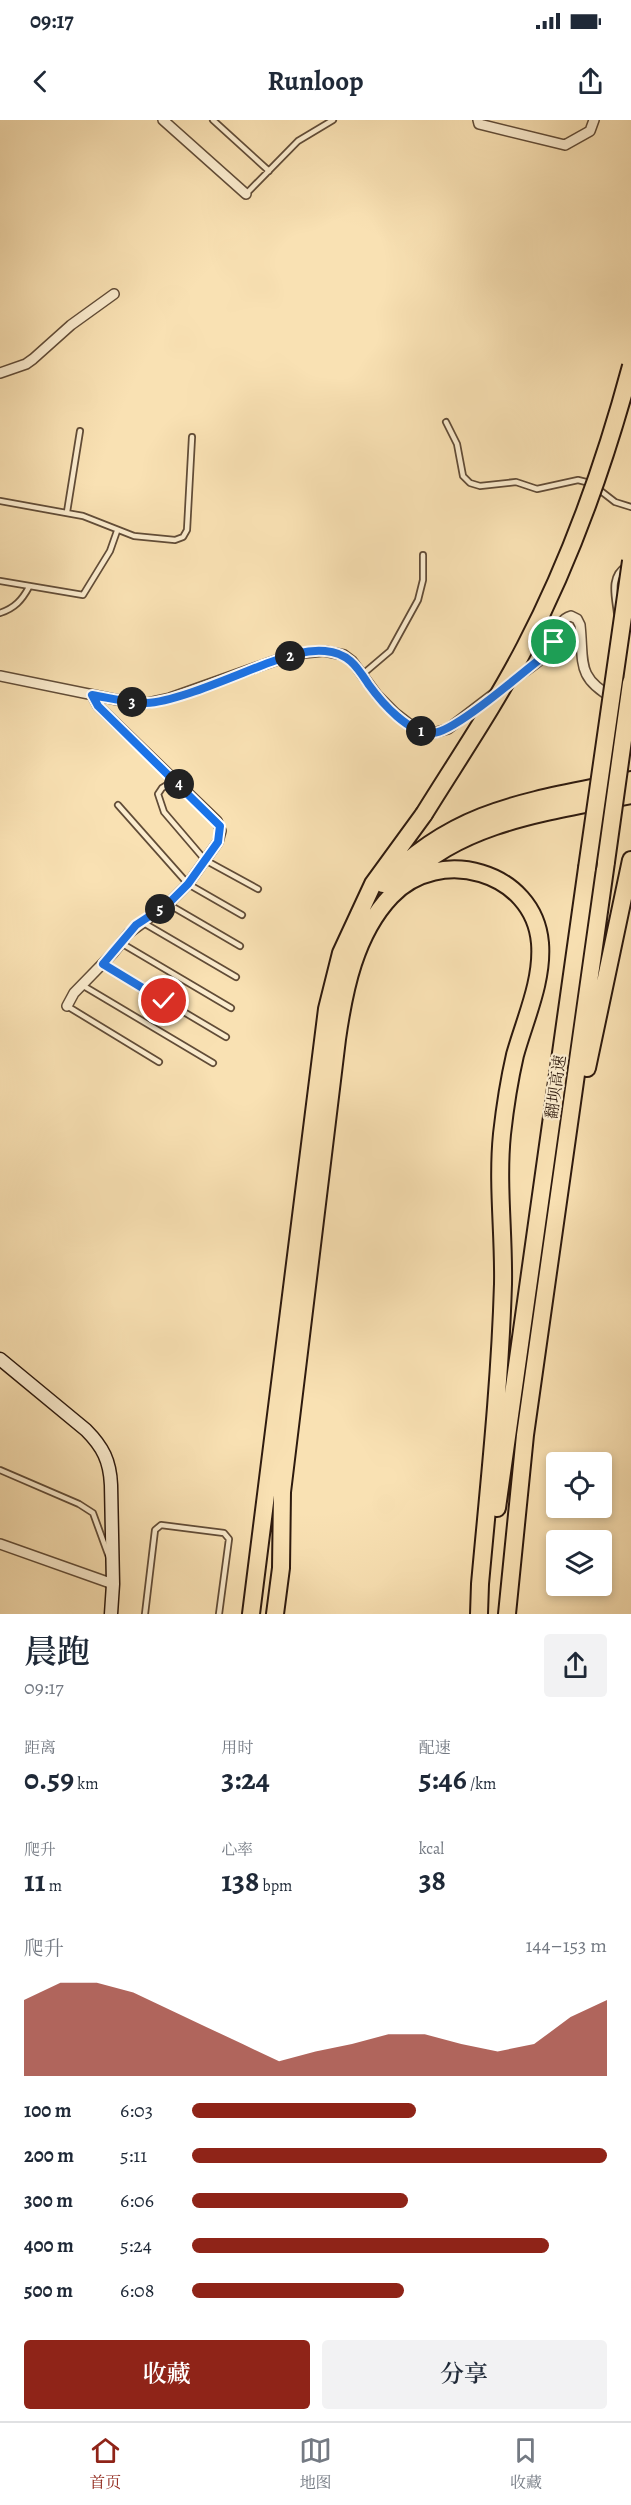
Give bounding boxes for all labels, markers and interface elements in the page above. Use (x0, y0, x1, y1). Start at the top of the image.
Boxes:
text: 09:17 (30, 6, 74, 36)
text: Runloop (267, 63, 364, 99)
icon: back (24, 65, 57, 98)
icon: share (574, 65, 607, 98)
pin (528, 616, 579, 667)
icon: arrive (537, 625, 570, 658)
pin: 2 (275, 641, 305, 671)
text: 2 (286, 645, 294, 667)
pin: 3 (117, 687, 147, 717)
text: 3 (129, 691, 135, 713)
pin: 1 (406, 716, 436, 746)
text: 1 (418, 720, 424, 742)
pin: 4 (164, 769, 194, 799)
text: 4 (175, 773, 183, 795)
pin: 5 (145, 894, 175, 924)
text: 5 (157, 898, 163, 920)
pin (138, 975, 189, 1026)
icon: check (147, 984, 180, 1017)
street label: 翻坝高速 (541, 1054, 571, 1120)
map controls (546, 1452, 612, 1596)
button: locate (546, 1452, 612, 1518)
button: layers (546, 1530, 612, 1596)
text: 晨跑 (24, 1629, 90, 1674)
button: share (544, 1634, 607, 1697)
text: 09:17 (24, 1674, 64, 1701)
text: 距离 (24, 1737, 56, 1759)
text: 用时 (221, 1737, 253, 1759)
text: 配速 (419, 1737, 451, 1759)
text: 0.59 (24, 1759, 74, 1799)
text: 3:24 (221, 1759, 270, 1799)
text: 5:46 (419, 1759, 467, 1799)
text: km (74, 1773, 98, 1795)
text: /km (467, 1773, 496, 1795)
text: kcal (419, 1838, 444, 1860)
text: 爬升 (24, 1839, 56, 1861)
text: 心率 (221, 1839, 253, 1861)
text: 38 (419, 1860, 446, 1900)
text: 11 (24, 1861, 45, 1901)
text: 138 (221, 1861, 259, 1901)
text: m (45, 1875, 62, 1897)
text: bpm (259, 1875, 292, 1897)
text: 144–153 m (526, 1932, 607, 1959)
text: 爬升 (24, 1935, 64, 1962)
text: 100 m (24, 2097, 72, 2124)
text: 6:03 (120, 2097, 153, 2124)
text: 200 m (24, 2142, 74, 2169)
text: 5:11 (120, 2142, 147, 2169)
text: 300 m (24, 2187, 73, 2214)
text: 6:06 (120, 2187, 154, 2214)
text: 400 m (24, 2232, 74, 2259)
text: 5:24 (120, 2232, 152, 2259)
text: 500 m (24, 2277, 73, 2304)
text: 6:08 (120, 2277, 154, 2304)
button: 收藏 (24, 2340, 310, 2409)
button: 分享 (322, 2340, 607, 2409)
tab: 首页 (89, 2434, 122, 2494)
tab: 地图 (299, 2434, 332, 2494)
tab: 收藏 (509, 2434, 542, 2494)

